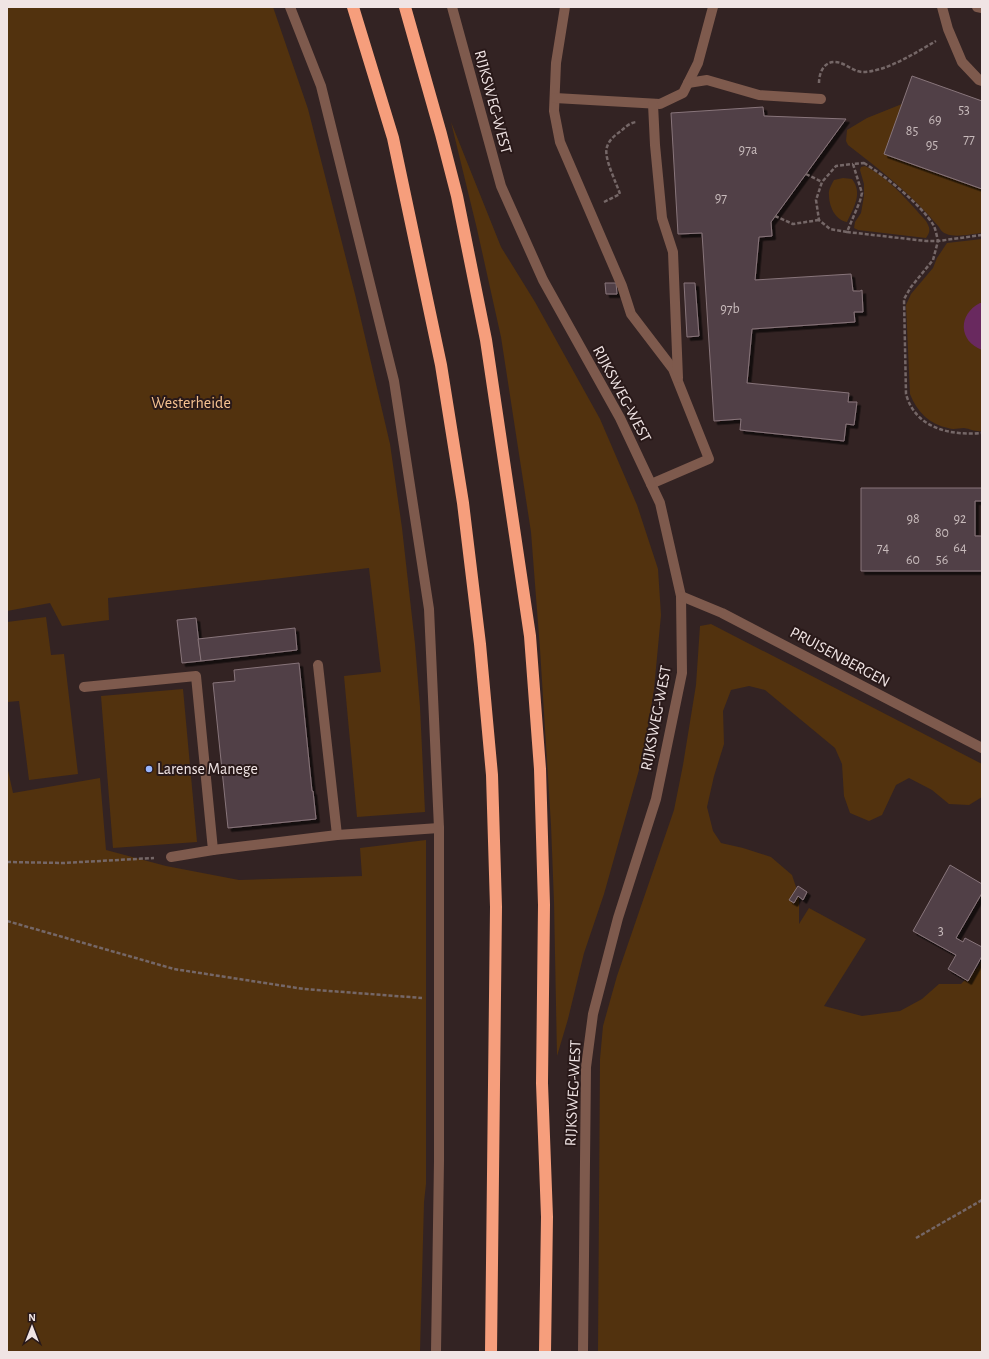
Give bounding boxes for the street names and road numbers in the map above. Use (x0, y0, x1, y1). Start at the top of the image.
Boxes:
street label: RIJKSWEG-WEST (471, 48, 515, 156)
street label: RIJKSWEG-WEST (590, 343, 654, 445)
street label: PRUISENBERGEN (787, 624, 893, 690)
street label: RIJKSWEG-WEST (638, 664, 674, 772)
street label: RIJKSWEG-WEST (562, 1039, 584, 1147)

